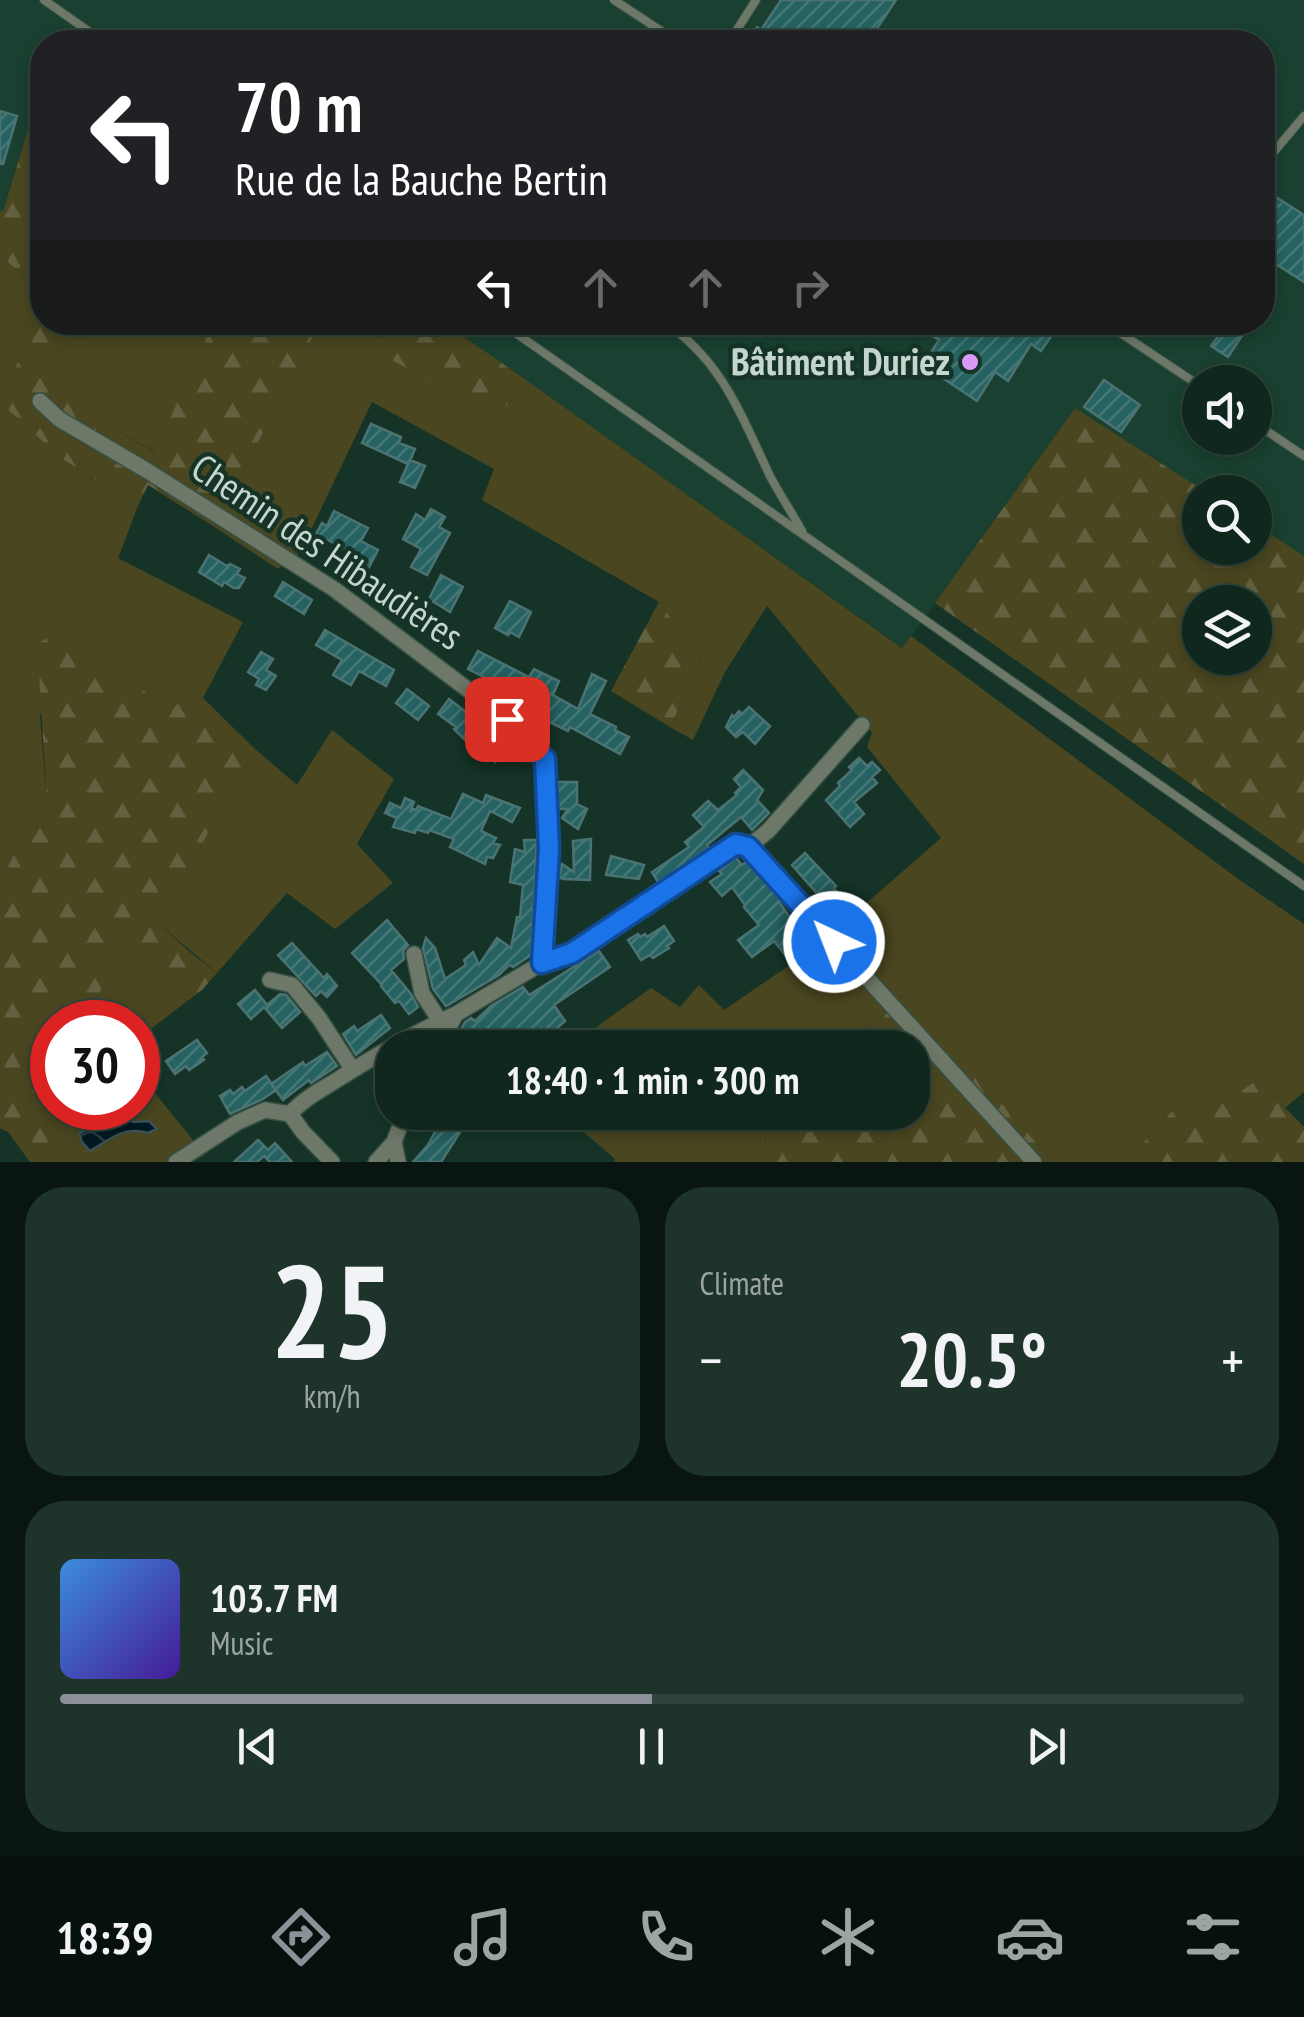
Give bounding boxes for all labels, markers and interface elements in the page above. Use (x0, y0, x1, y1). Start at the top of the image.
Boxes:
text: 70 m (235, 61, 363, 151)
icon: left (70, 70, 200, 200)
text: Rue de la Bauche Bertin (235, 149, 608, 207)
icon: left (468, 260, 523, 315)
icon: ahead (573, 260, 628, 315)
icon: ahead (678, 260, 733, 315)
icon: right (783, 260, 838, 315)
place label: Bâtiment Duriez (731, 336, 950, 385)
marker: Bâtiment Duriez (959, 351, 981, 373)
map controls (1182, 365, 1272, 675)
button: sound (1182, 365, 1272, 455)
street label: Chemin des Hibaudières (183, 442, 473, 660)
button: search (1182, 475, 1272, 565)
button: layers (1182, 585, 1272, 675)
pin (465, 677, 550, 762)
icon: arrive (480, 692, 535, 747)
position arrow (782, 890, 886, 994)
speed limit sign: 30 (30, 1000, 160, 1130)
text: 18:40 · 1 min · 300 m (506, 1055, 799, 1104)
text: 25 (270, 1226, 394, 1394)
text: Climate (700, 1262, 784, 1304)
text: 20.5° (896, 1311, 1047, 1408)
text: − (700, 1324, 722, 1395)
text: + (1221, 1324, 1244, 1395)
text: km/h (304, 1375, 361, 1417)
text: 103.7 FM (210, 1573, 338, 1622)
text: Music (210, 1622, 273, 1664)
icon: previous (230, 1719, 285, 1774)
icon: pause (624, 1719, 679, 1774)
icon: next (1019, 1719, 1074, 1774)
icon: directions (266, 1902, 336, 1972)
icon: music (448, 1902, 518, 1972)
icon: phone (631, 1902, 701, 1972)
icon: climate (813, 1902, 883, 1972)
icon: car (995, 1902, 1065, 1972)
icon: filters (1178, 1902, 1248, 1972)
text: 18:39 (56, 1908, 154, 1966)

